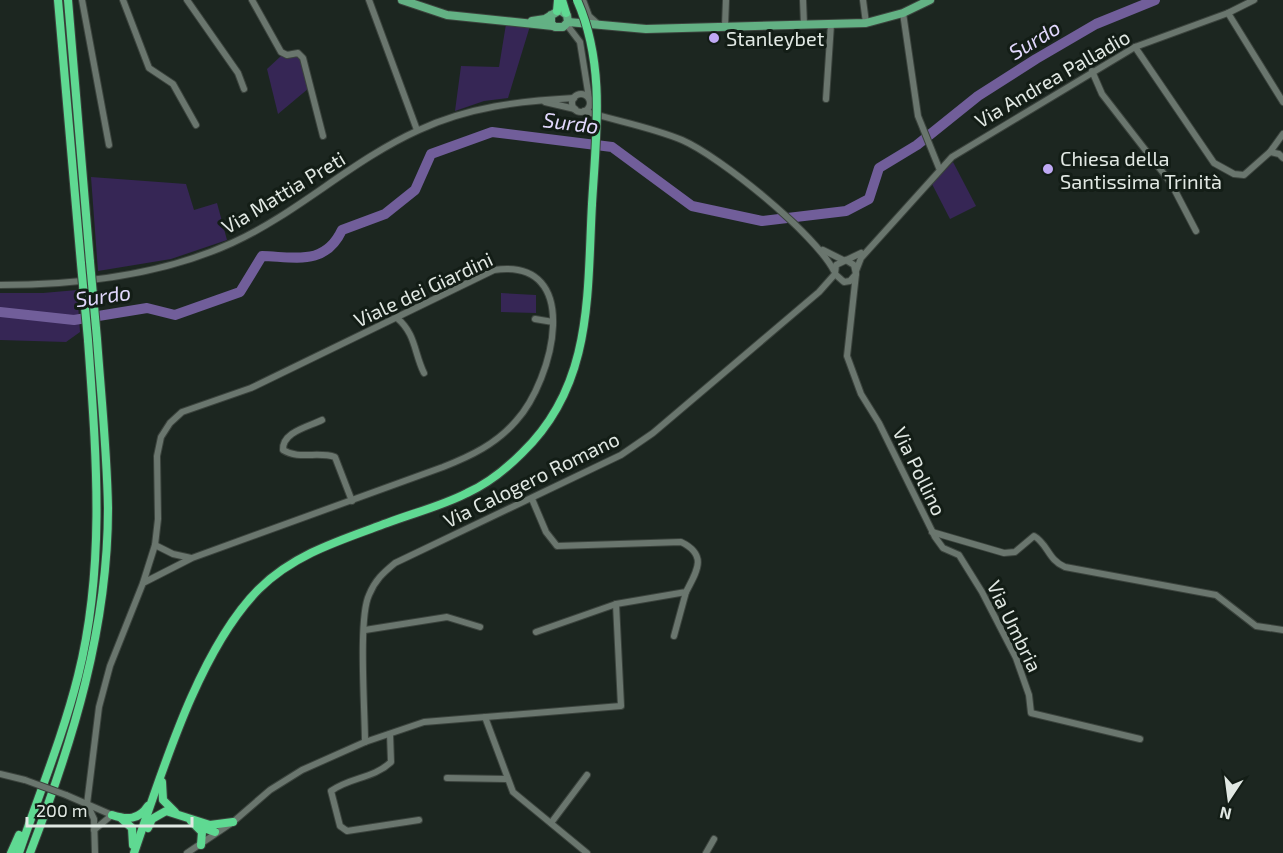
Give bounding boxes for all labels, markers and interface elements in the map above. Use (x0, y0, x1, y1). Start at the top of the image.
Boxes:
water label: Surdo (1004, 14, 1064, 64)
street label: Via Andrea Palladio (970, 24, 1134, 132)
place label: Stanleybet (726, 26, 825, 50)
marker: Stanleybet (707, 31, 721, 45)
water label: Surdo (542, 106, 600, 138)
street label: Via Mattia Preti (217, 146, 349, 238)
place label: Chiesa della Santissima Trinità (1060, 146, 1222, 193)
marker: Chiesa della Santissima Trinità (1041, 162, 1055, 176)
street label: Viale dei Giardini (350, 246, 496, 332)
water label: Surdo (74, 279, 132, 311)
street label: Via Pollino (888, 423, 952, 519)
street label: Via Calogero Romano (439, 426, 623, 532)
street label: Via Umbria (983, 576, 1047, 676)
north arrow (1199, 769, 1259, 829)
scale bar (27, 790, 192, 828)
text: 200 m (36, 799, 88, 821)
text: N (1218, 804, 1233, 825)

